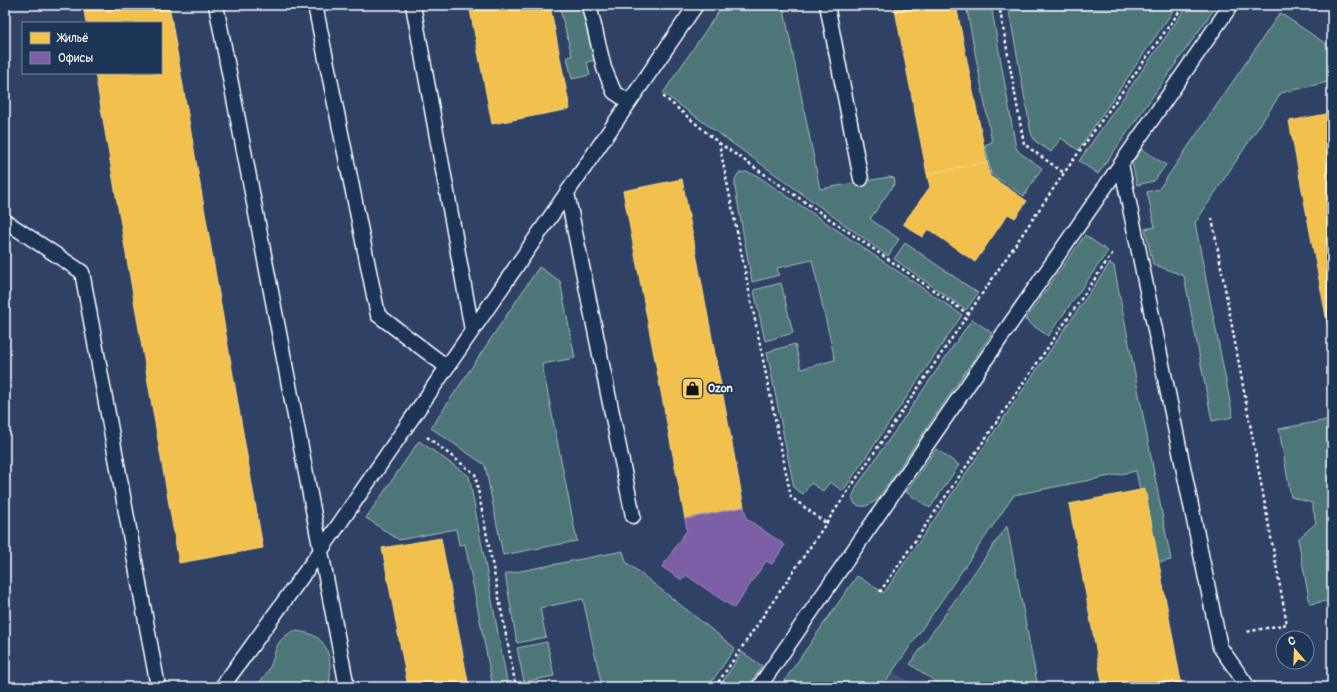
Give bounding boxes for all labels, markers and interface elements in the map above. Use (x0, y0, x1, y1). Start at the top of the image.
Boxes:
legend (22, 22, 162, 74)
text: Жильё (56, 31, 89, 46)
text: Офисы (58, 51, 94, 66)
shop icon: Ozon (679, 375, 705, 401)
place label: Ozon (708, 382, 733, 395)
north arrow (1275, 630, 1315, 670)
text: С (1287, 634, 1297, 648)

